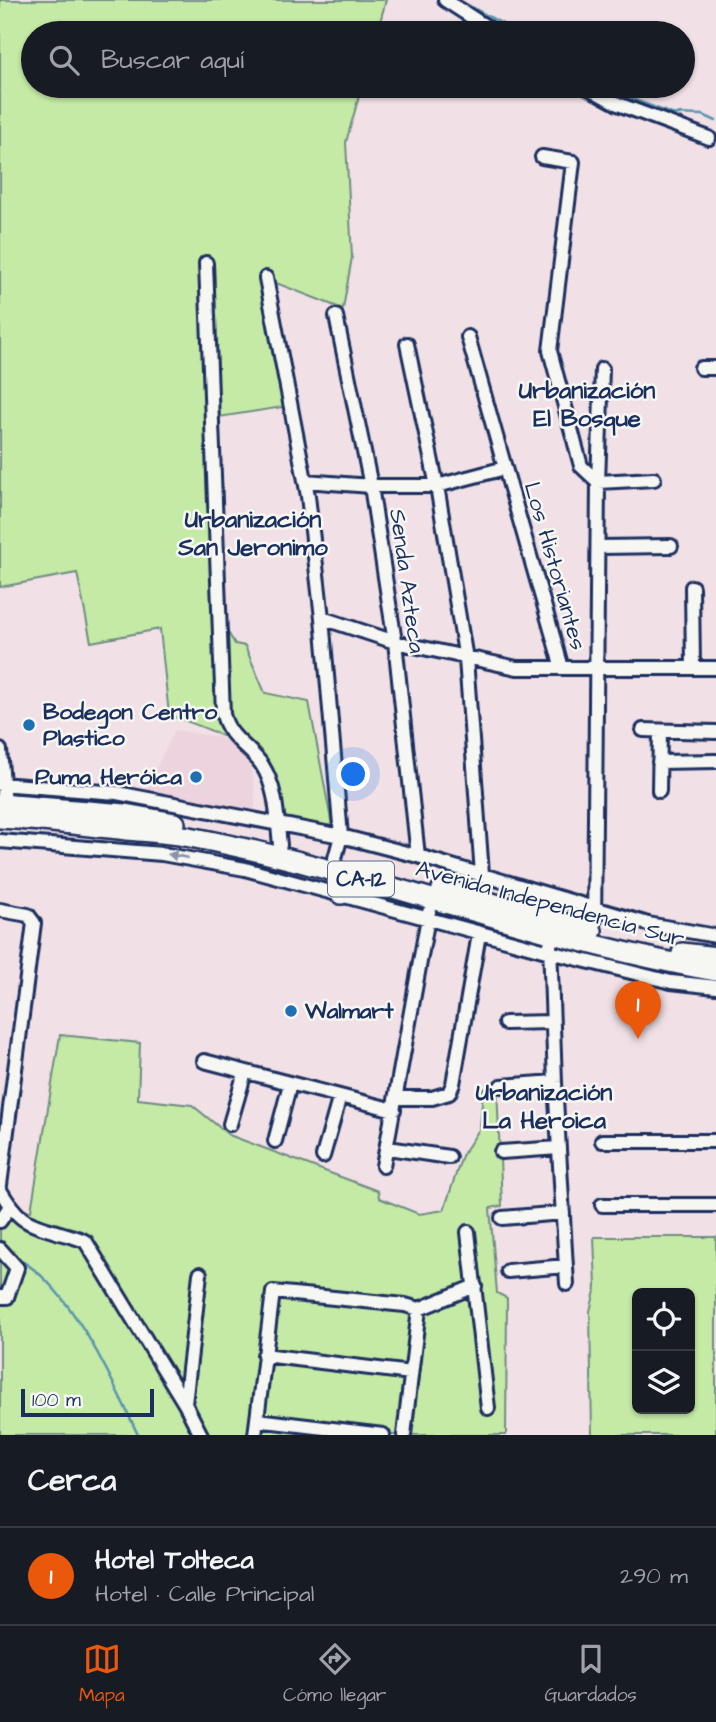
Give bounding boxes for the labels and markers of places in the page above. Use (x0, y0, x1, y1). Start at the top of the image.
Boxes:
place label: Bodegon Centro Plastico (43, 696, 217, 754)
marker: Bodegon Centro Plastico (21, 717, 37, 733)
place label: Puma Heróica (35, 761, 182, 793)
marker: Puma Heróica (188, 769, 204, 785)
pin: 1 (615, 981, 661, 1039)
place label: Walmart (304, 995, 394, 1027)
marker: Walmart (283, 1003, 299, 1019)

